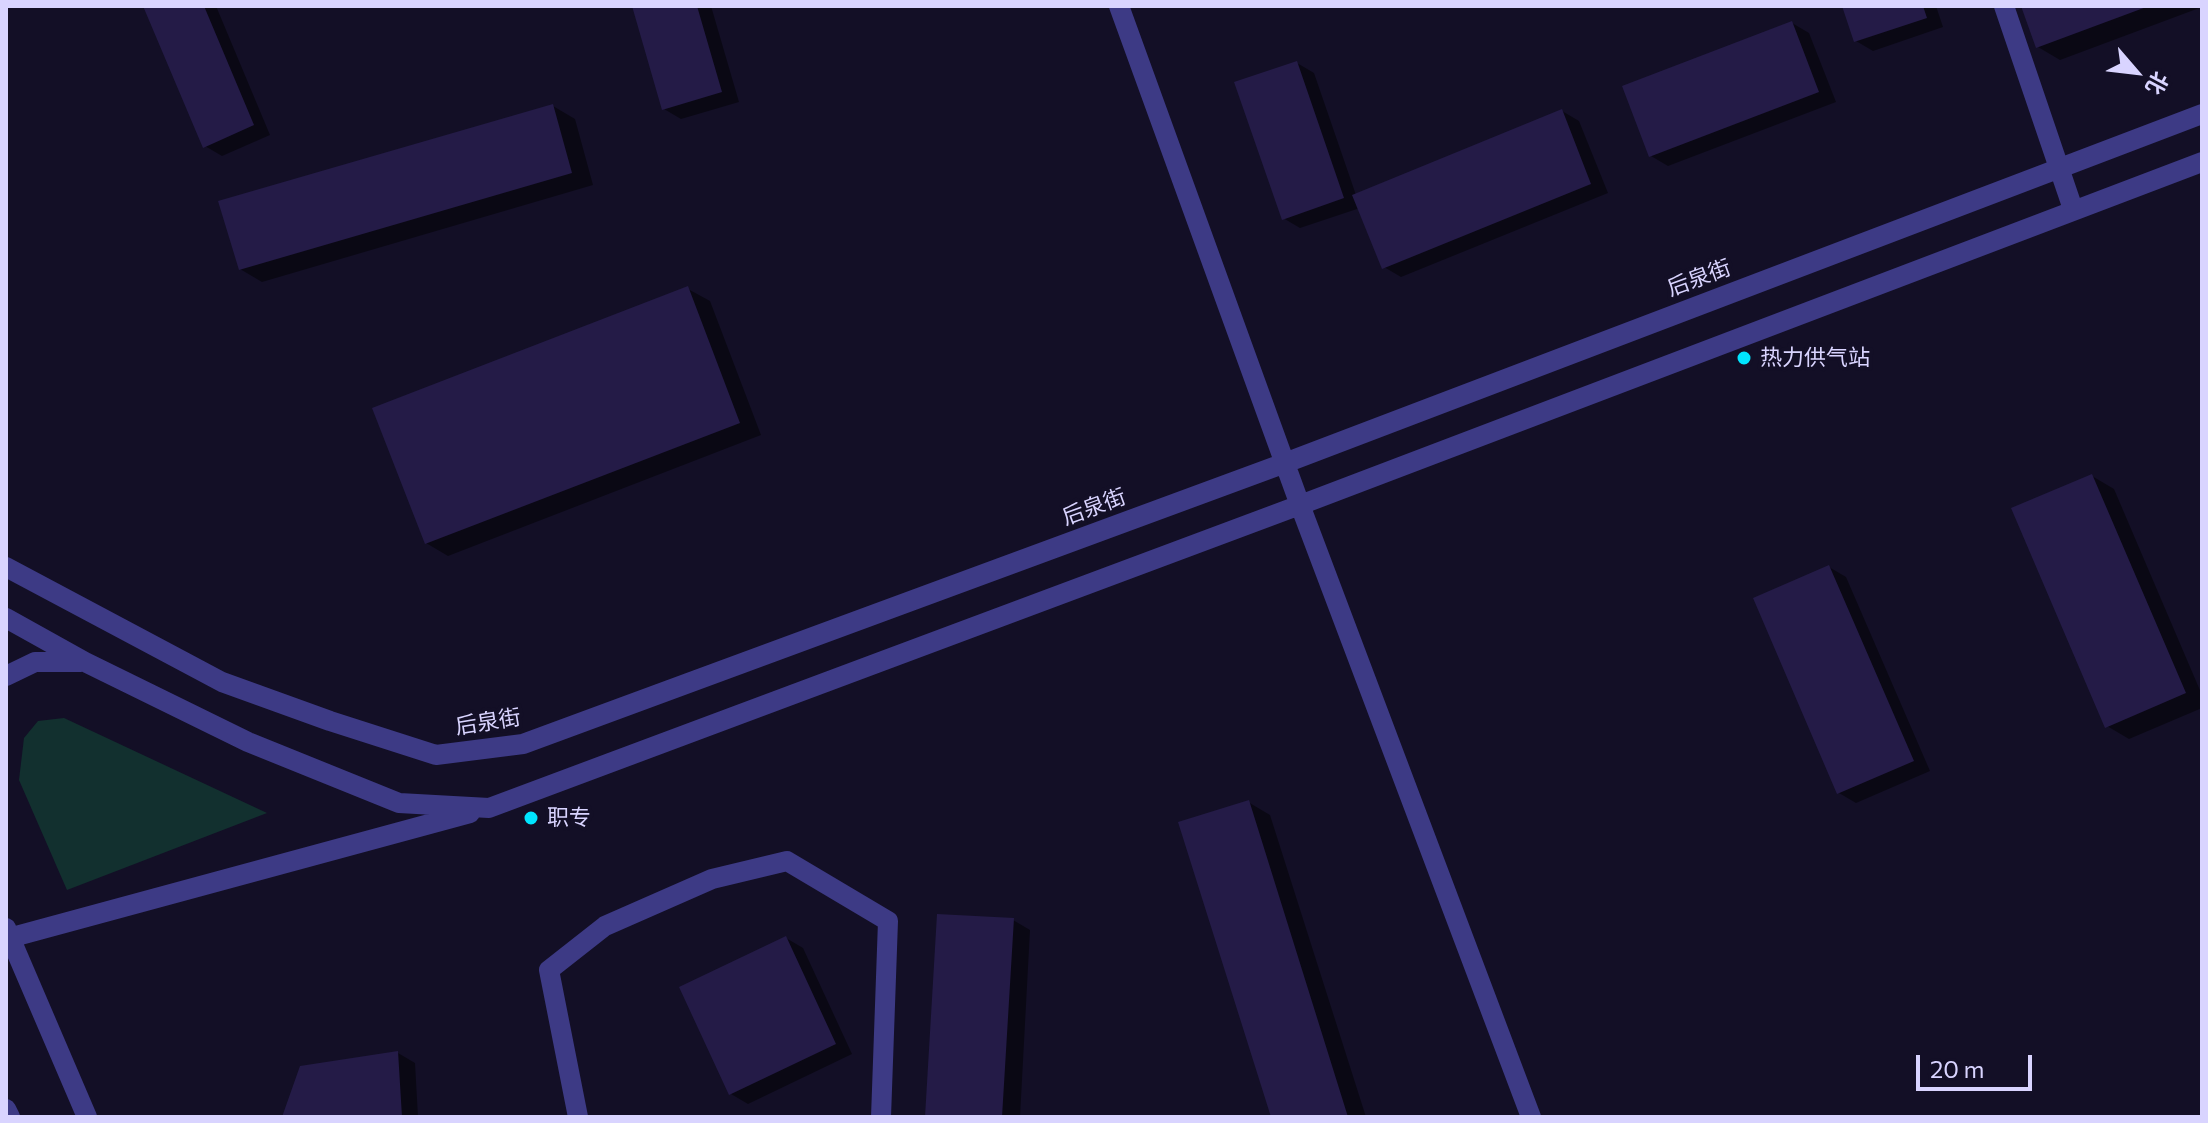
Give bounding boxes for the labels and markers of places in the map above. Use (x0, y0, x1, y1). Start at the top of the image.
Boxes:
place label: 热力供气站 (1760, 345, 1870, 371)
marker: 热力供气站 (1735, 349, 1753, 367)
place label: 职专 (547, 805, 591, 831)
marker: 职专 (522, 809, 540, 827)

